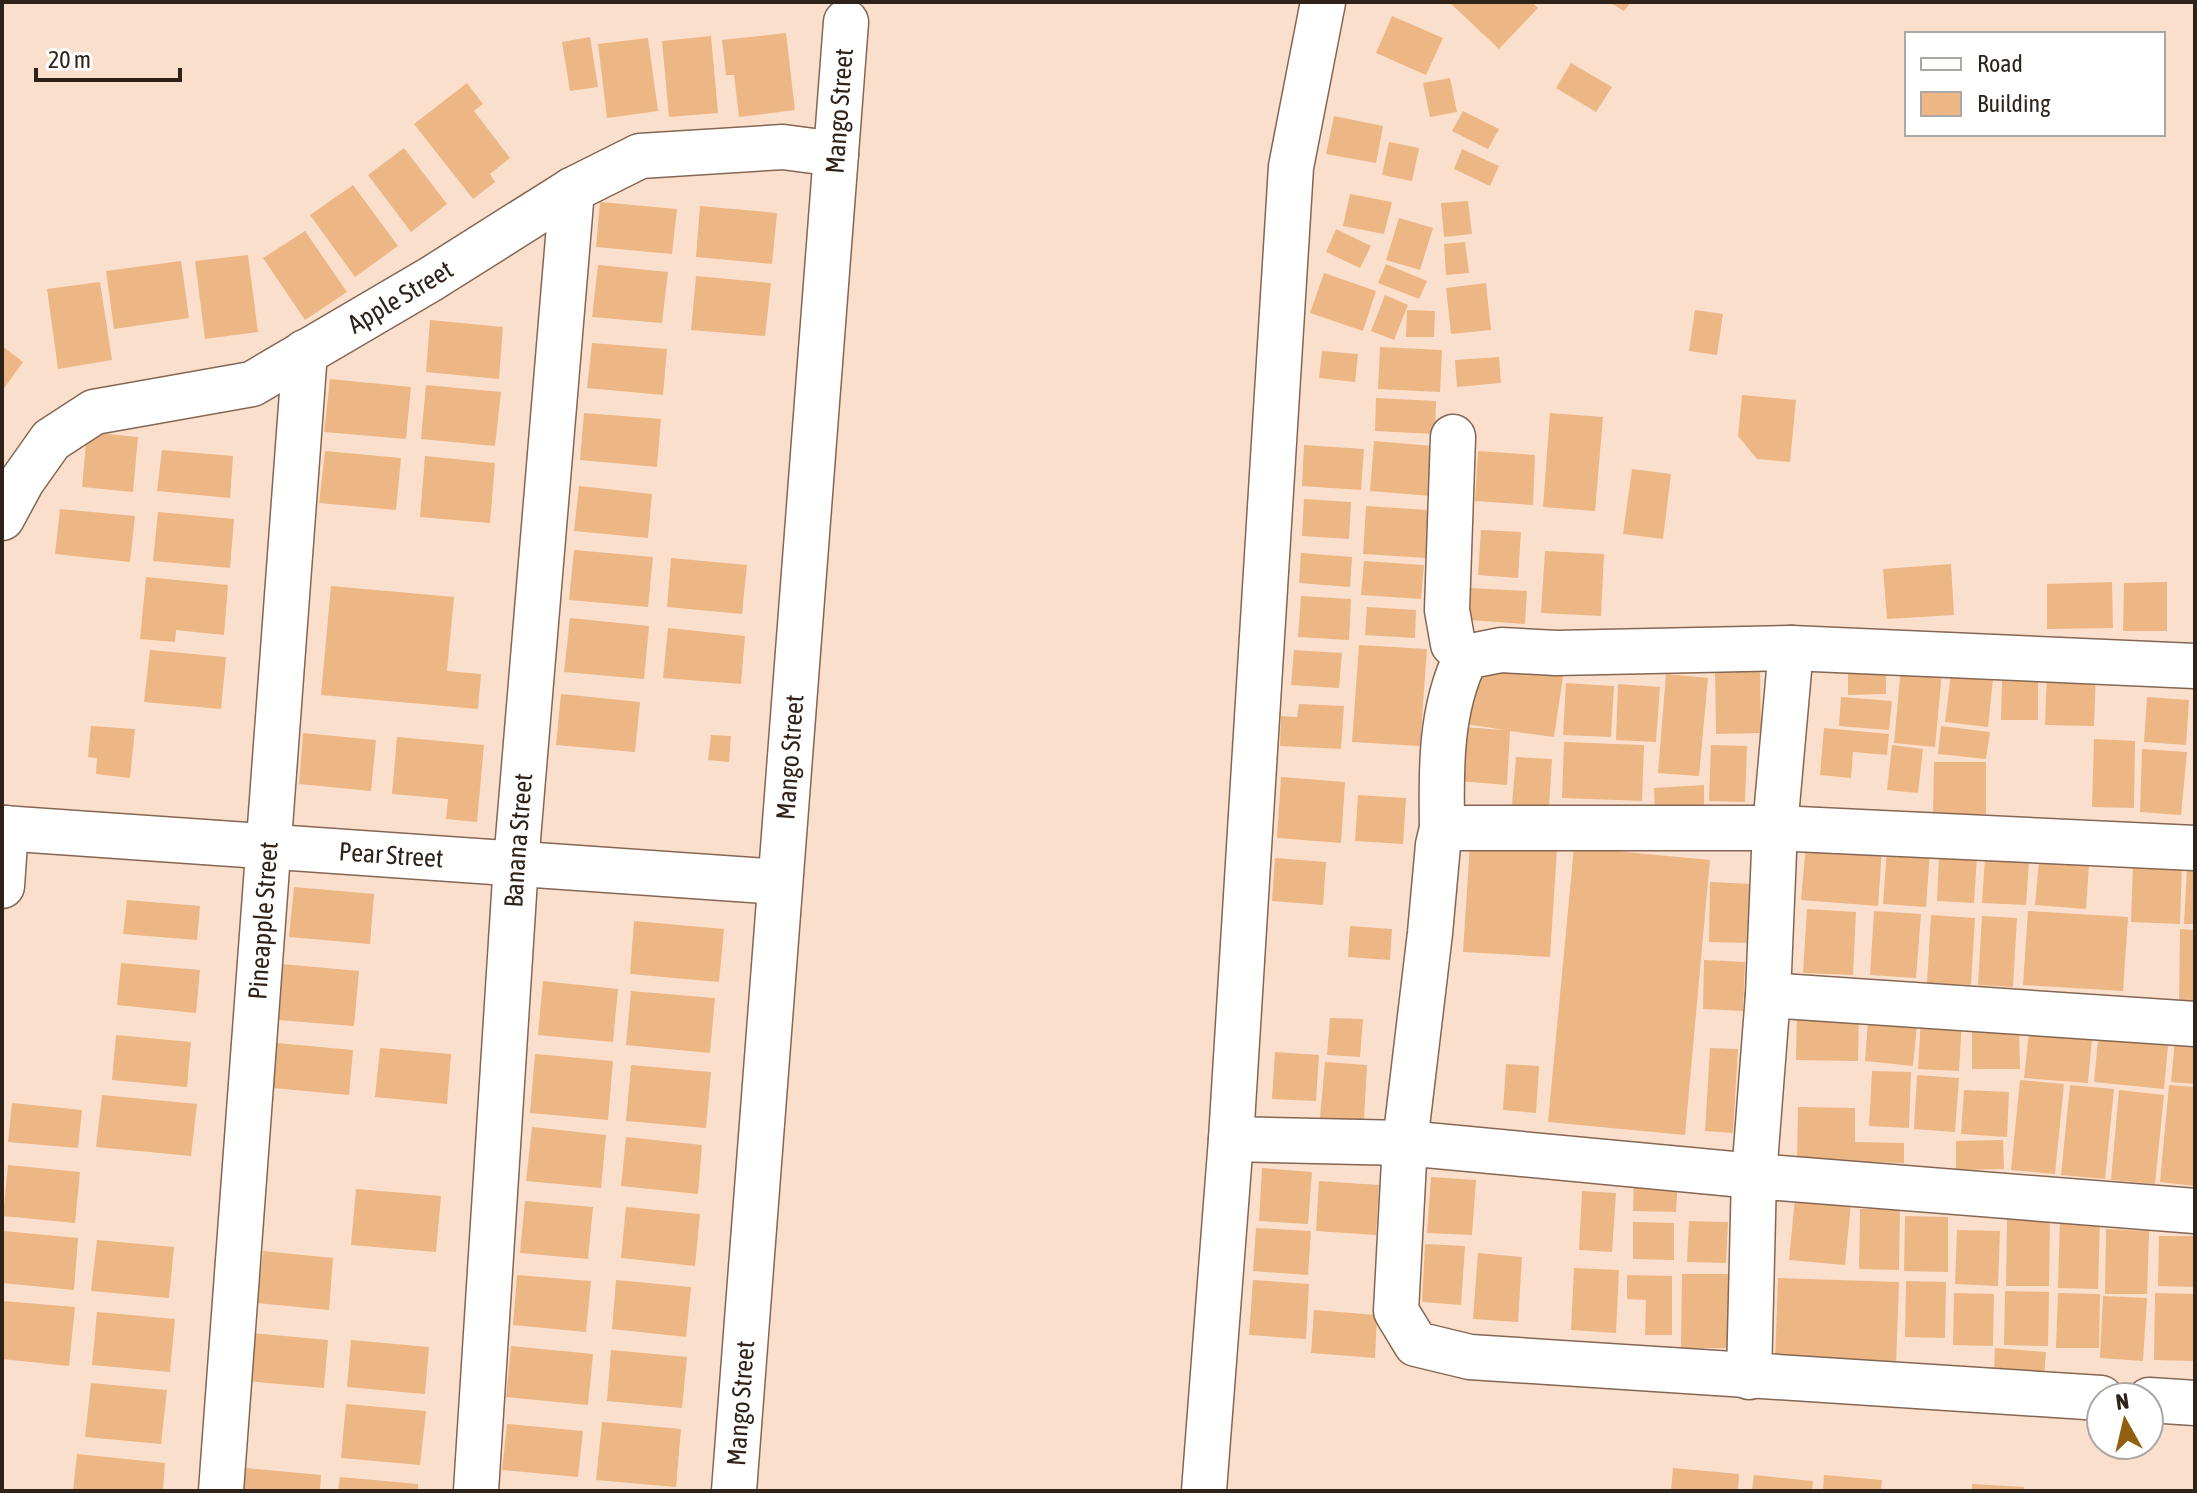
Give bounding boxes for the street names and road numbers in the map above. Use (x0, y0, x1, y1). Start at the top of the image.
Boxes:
street label: Mango Street (819, 47, 859, 175)
street label: Apple Street (342, 254, 458, 339)
street label: Mango Street (770, 693, 810, 821)
street label: Banana Street (498, 772, 538, 908)
street label: Pear Street (338, 836, 444, 874)
street label: Pineapple Street (242, 840, 284, 1001)
street label: Mango Street (721, 1339, 760, 1467)

